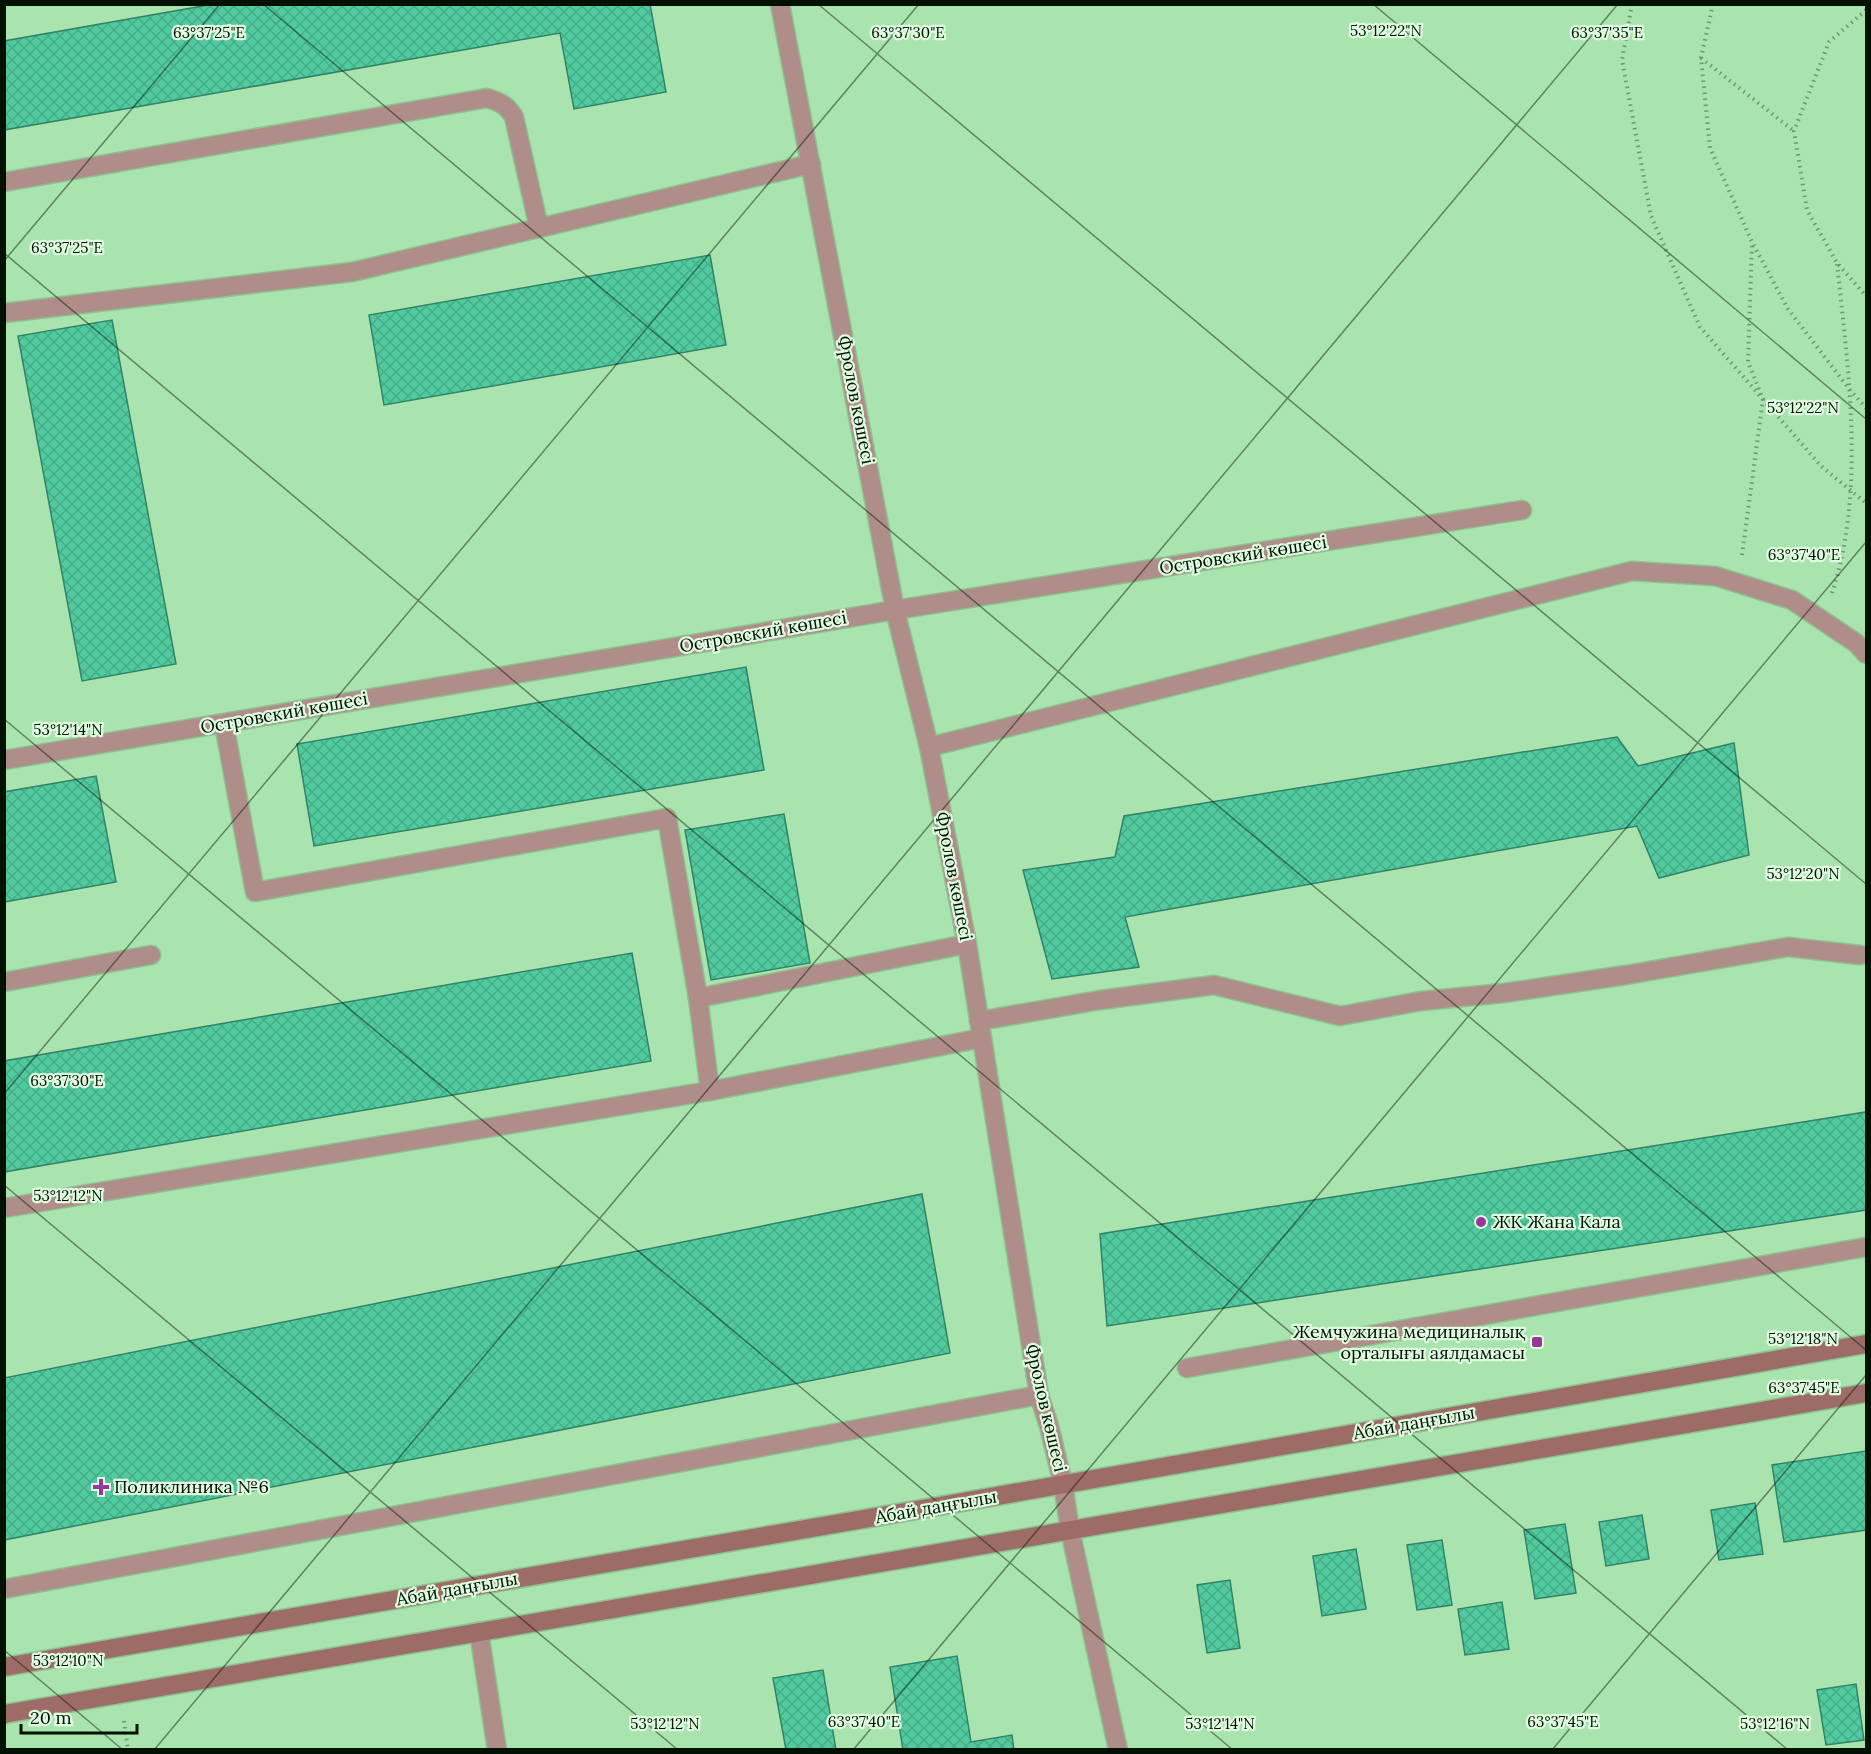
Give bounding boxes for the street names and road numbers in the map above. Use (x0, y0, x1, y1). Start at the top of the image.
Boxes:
street label: Фролов көшесі (833, 334, 880, 466)
street label: Островский көшесі (1158, 530, 1328, 579)
street label: Островский көшесі (678, 605, 848, 658)
street label: Островский көшесі (199, 686, 369, 739)
street label: Фролов көшесі (931, 810, 978, 942)
street label: Фролов көшесі (1021, 1342, 1072, 1474)
street label: Абай даңғылы (1350, 1401, 1476, 1445)
street label: Абай даңғылы (872, 1485, 998, 1529)
street label: Абай даңғылы (393, 1567, 519, 1611)

